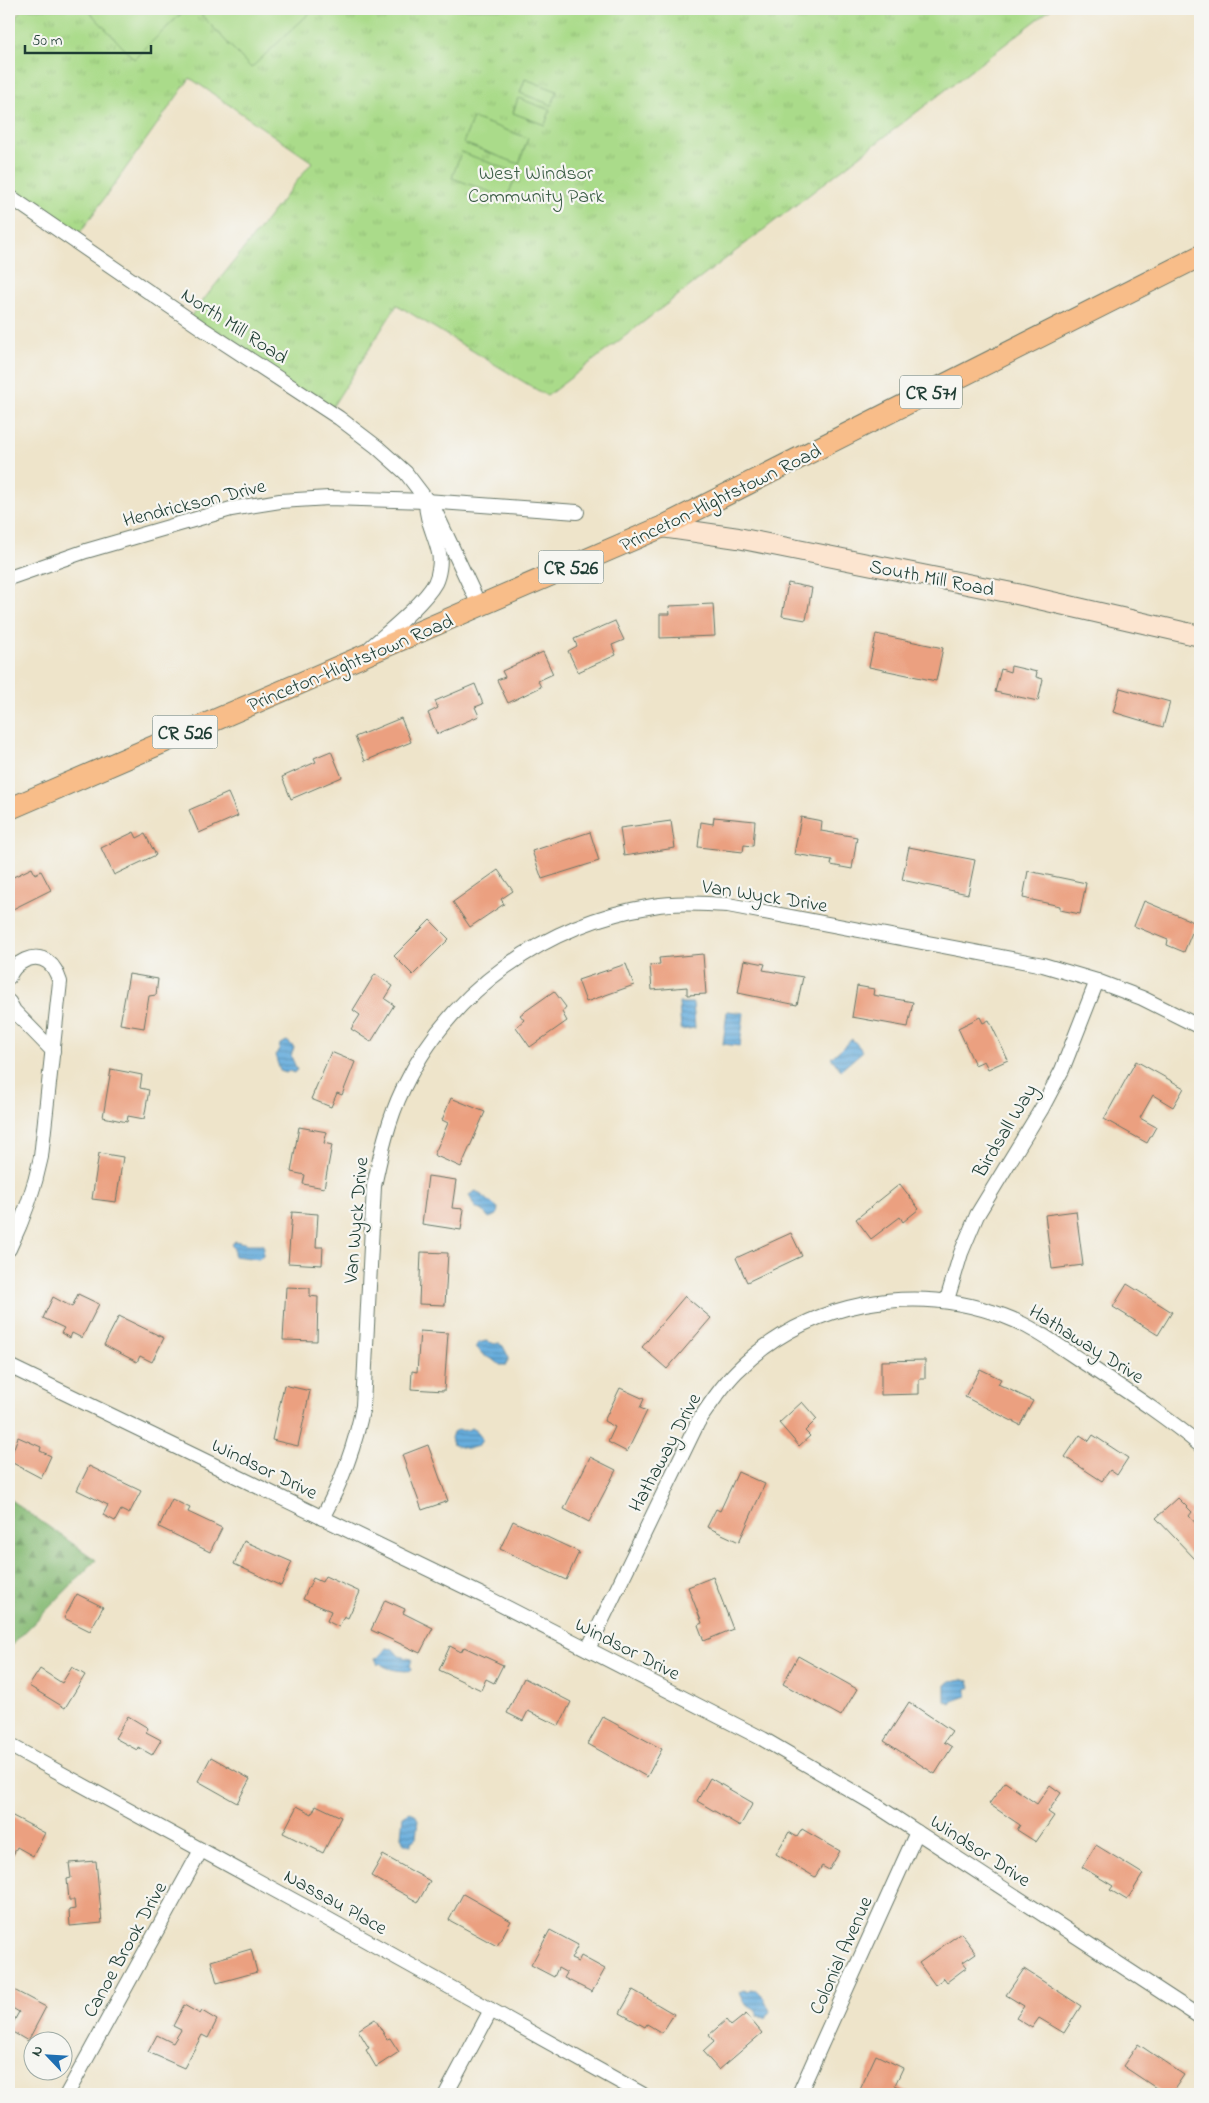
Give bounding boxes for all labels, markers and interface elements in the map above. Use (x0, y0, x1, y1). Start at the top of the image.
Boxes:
scale bar (25, 22, 151, 54)
text: 50 m (32, 30, 63, 52)
park label: West Windsor Community Park (468, 160, 604, 212)
street label: North Mill Road (174, 282, 293, 373)
road number: CR 571 (900, 376, 962, 408)
street label: Princeton-Hightstown Road (616, 438, 827, 562)
street label: Hendrickson Drive (120, 473, 269, 536)
road number: CR 526 (538, 550, 604, 584)
street label: South Mill Road (867, 553, 997, 606)
street label: Princeton-Hightstown Road (244, 608, 459, 722)
road number: CR 526 (152, 716, 218, 749)
street label: Van Wyck Drive (699, 873, 829, 922)
street label: Birdsall Way (966, 1079, 1046, 1184)
street label: Van Wyck Drive (337, 1156, 377, 1286)
street label: Hathaway Drive (1022, 1298, 1149, 1392)
street label: Hathaway Drive (623, 1388, 710, 1518)
street label: Windsor Drive (206, 1432, 322, 1508)
street label: Windsor Drive (569, 1611, 685, 1689)
street label: Windsor Drive (924, 1809, 1036, 1896)
street label: Nassau Place (278, 1863, 392, 1944)
street label: Canoe Brook Drive (77, 1877, 176, 2023)
street label: Colonial Avenue (803, 1892, 881, 2020)
north arrow (22, 2030, 72, 2080)
text: N (26, 2042, 49, 2060)

